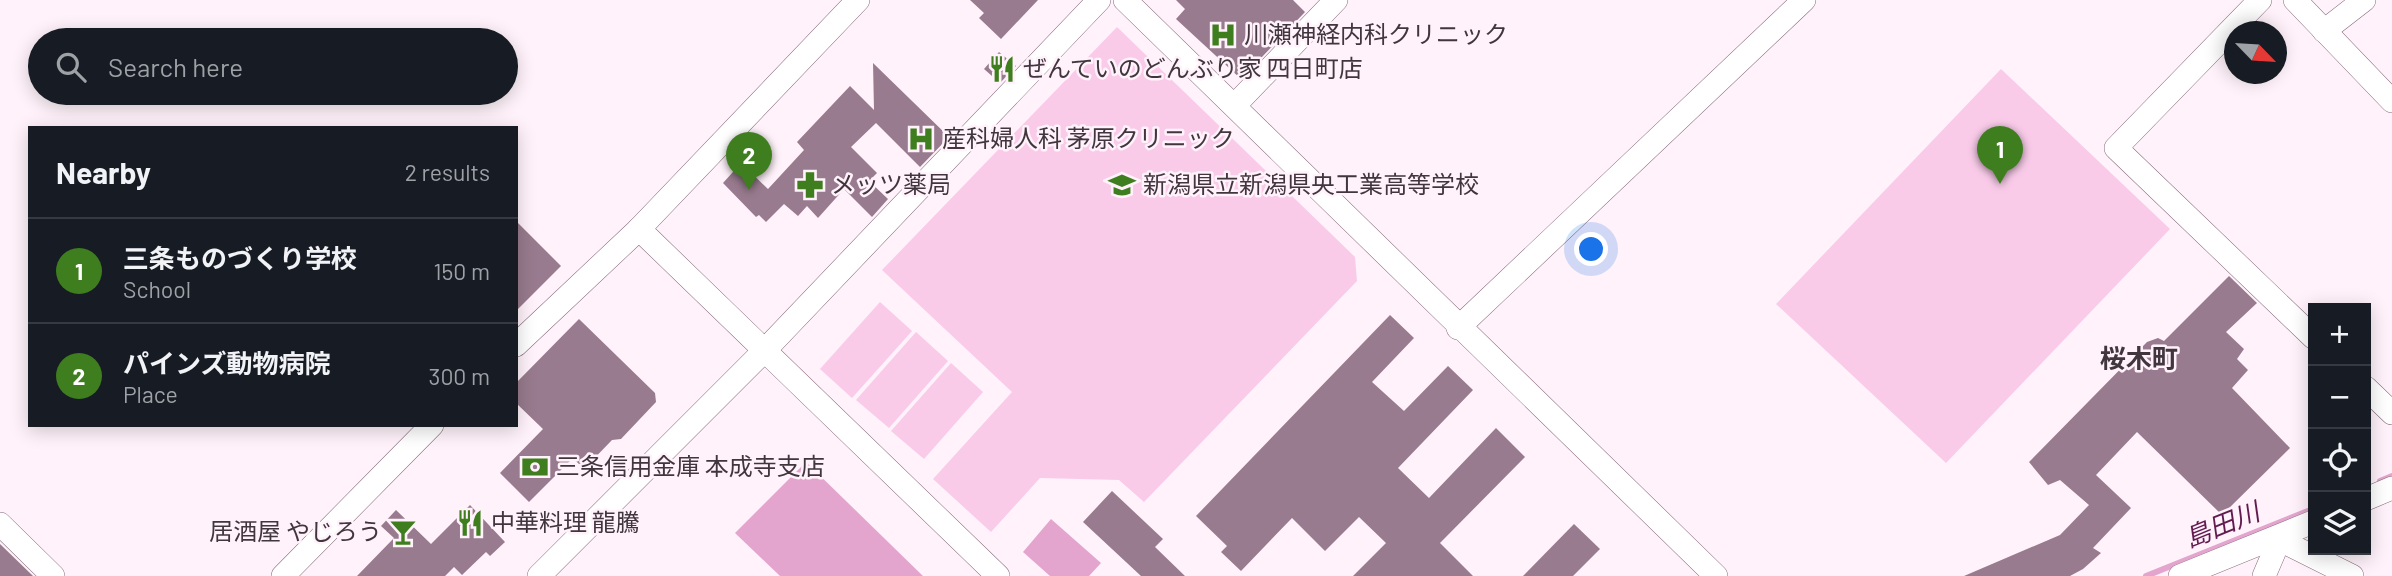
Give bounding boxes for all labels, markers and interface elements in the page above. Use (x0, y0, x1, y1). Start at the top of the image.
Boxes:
place label: 川瀬神経内科クリニック (1244, 19, 1508, 48)
hospital icon: 川瀬神経内科クリニック (1208, 20, 1238, 50)
north arrow (2224, 21, 2287, 84)
search box (28, 28, 518, 105)
icon: search (52, 48, 90, 86)
text: Search here (108, 51, 243, 82)
place label: ぜんていのどんぶり家 四日町店 (1023, 53, 1363, 82)
restaurant icon: ぜんていのどんぶり家 四日町店 (987, 54, 1017, 84)
place label: 産科婦人科 茅原クリニック (942, 123, 1235, 152)
hospital icon: 産科婦人科 茅原クリニック (906, 124, 936, 154)
pin: 1 (1977, 126, 2023, 184)
pin: 2 (726, 132, 772, 190)
text: Nearby (56, 154, 151, 190)
text: 2 results (405, 158, 490, 186)
place label: メッツ薬局 (831, 169, 951, 198)
place label: 新潟県立新潟県央工業高等学校 (1143, 169, 1479, 198)
pharmacy icon: メッツ薬局 (795, 170, 825, 200)
school or university icon: 新潟県立新潟県央工業高等学校 (1107, 170, 1137, 200)
your location (1574, 232, 1608, 266)
text: 三条ものづくり学校 (123, 242, 357, 273)
text: 1 (75, 257, 83, 285)
text: 150 m (434, 257, 490, 285)
text: School (123, 275, 191, 303)
map controls (2308, 303, 2371, 555)
button: + (2308, 303, 2371, 366)
district label: 桜木町 (2100, 342, 2178, 373)
text: パインズ動物病院 (123, 347, 330, 378)
text: 2 (73, 362, 85, 390)
text: 300 m (429, 362, 490, 390)
button: − (2308, 366, 2371, 429)
text: Place (123, 380, 178, 408)
button: locate (2308, 429, 2371, 492)
place label: 三条信用金庫 本成寺支店 (556, 451, 825, 480)
bank icon: 三条信用金庫 本成寺支店 (520, 452, 550, 482)
button: layers (2308, 492, 2371, 555)
water label: 島田川 (2179, 494, 2266, 553)
place label: 中華料理 龍騰 (491, 507, 640, 536)
restaurant icon: 中華料理 龍騰 (455, 508, 485, 538)
place label: 居酒屋 やじろう (209, 516, 382, 545)
bar icon: 居酒屋 やじろう (388, 517, 418, 547)

